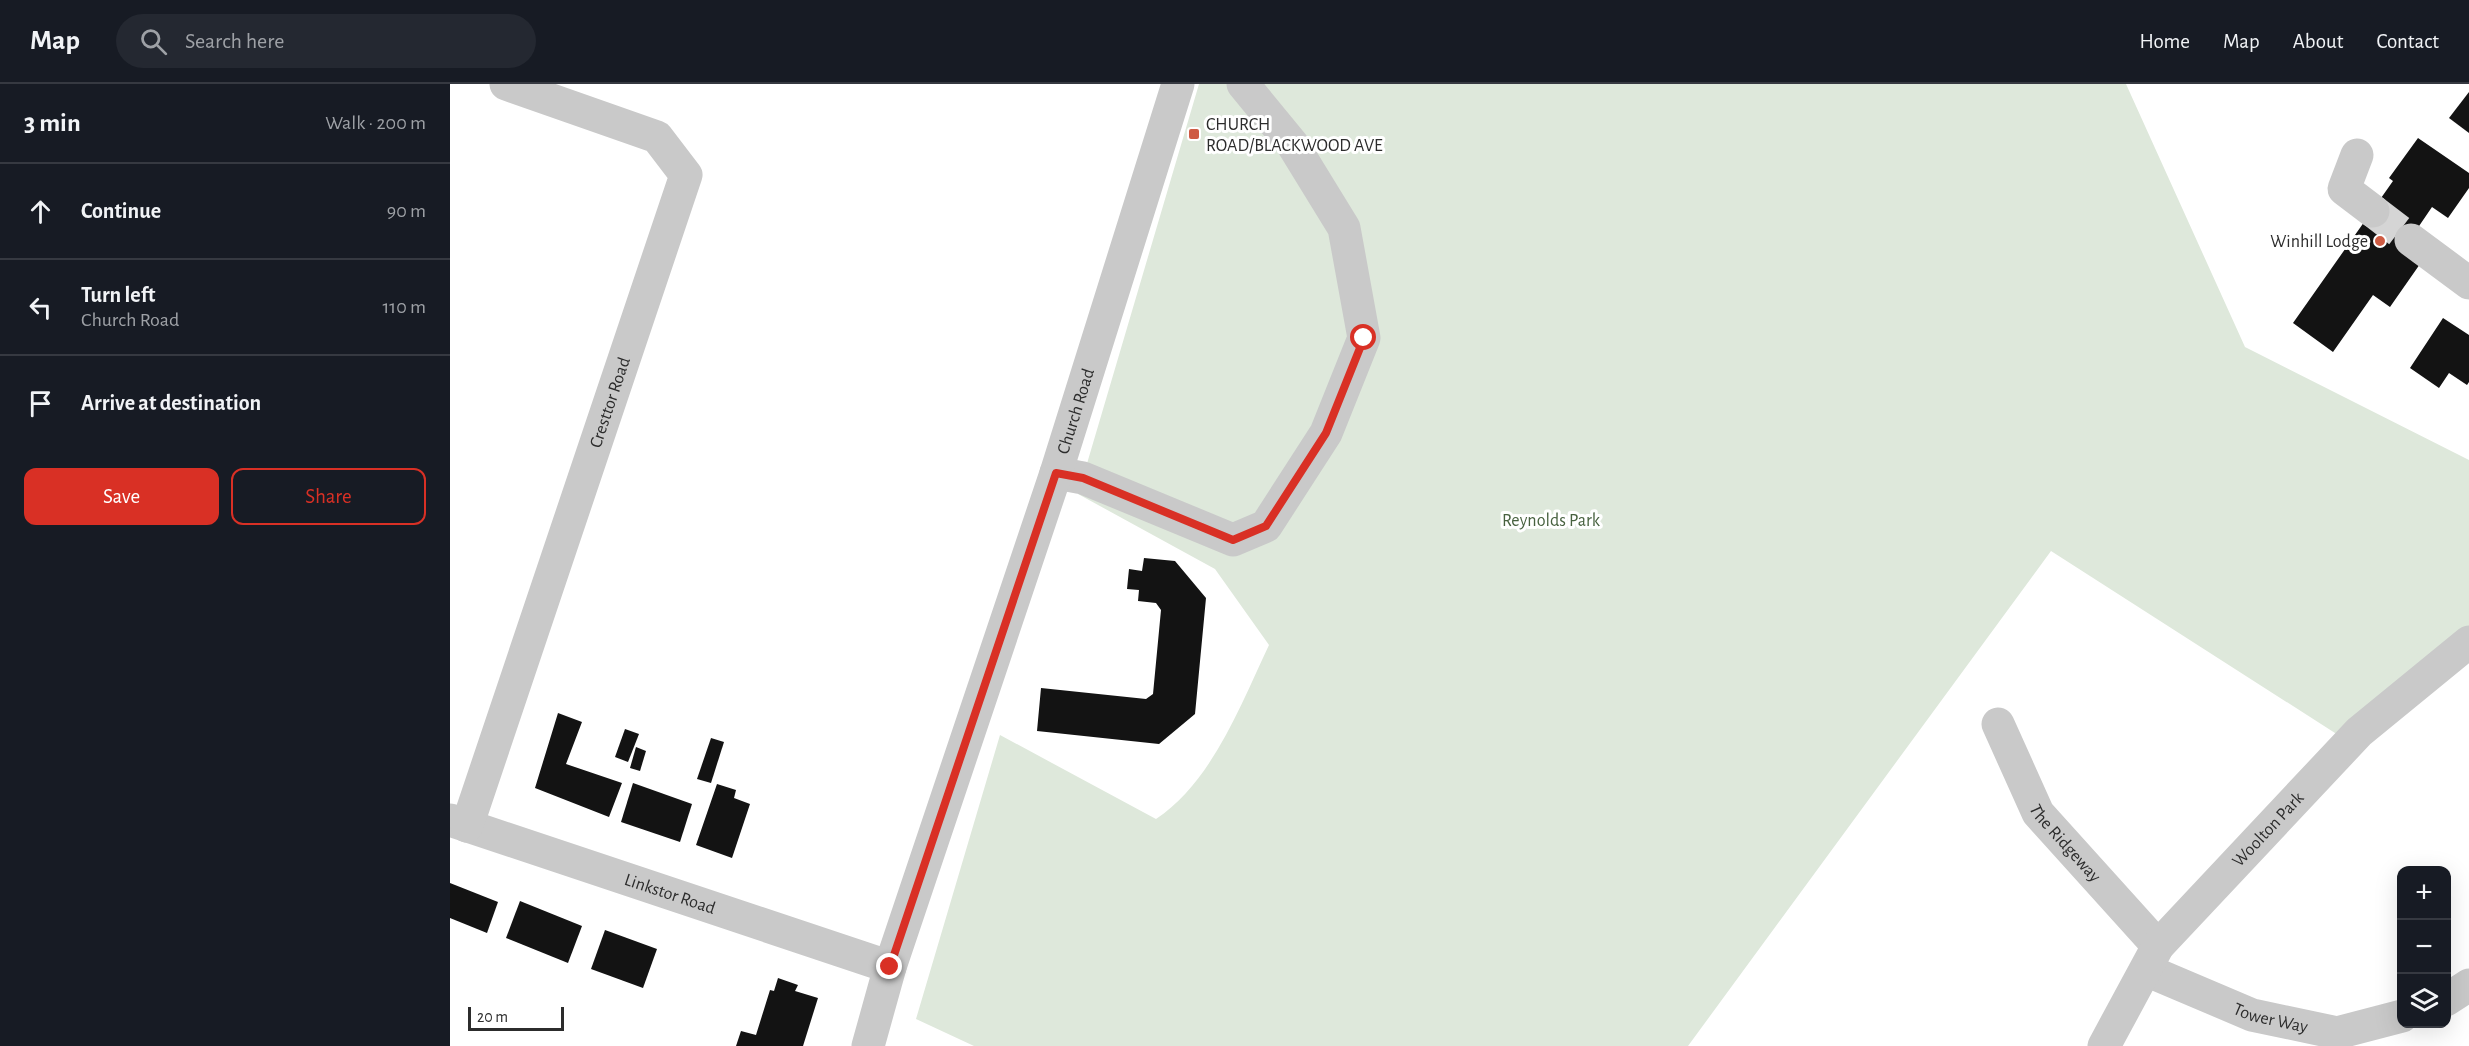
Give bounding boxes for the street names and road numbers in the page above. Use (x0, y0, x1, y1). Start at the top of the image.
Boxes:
street label: Cresttor Road (587, 355, 634, 450)
street label: Church Road (1055, 366, 1098, 456)
street label: Woolton Park (2229, 788, 2308, 871)
street label: The Ridgeway (2025, 802, 2104, 886)
street label: Linkstor Road (622, 871, 718, 918)
street label: Tower Way (2230, 1000, 2310, 1037)

